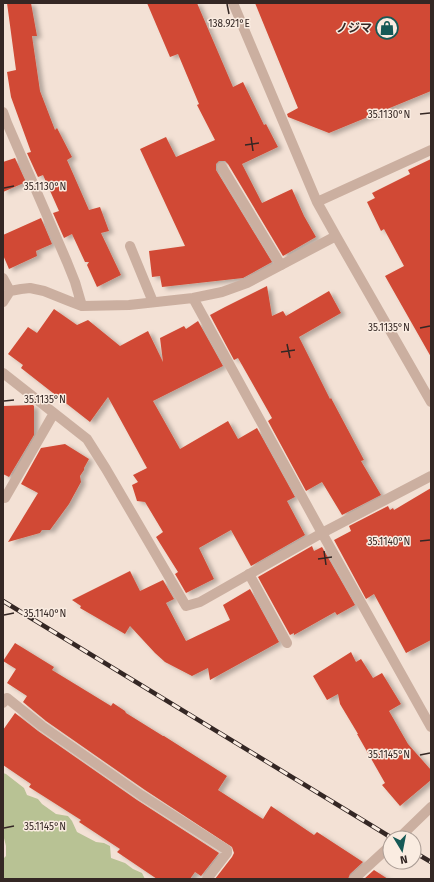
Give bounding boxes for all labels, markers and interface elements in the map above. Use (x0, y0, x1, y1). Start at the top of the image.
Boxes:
shop icon: ノジマ (374, 15, 400, 41)
text: 138.921°E (208, 18, 250, 30)
place label: ノジマ (336, 21, 372, 35)
text: 35.1130°N (368, 109, 410, 121)
text: 35.1130°N (24, 181, 66, 193)
text: 35.1135°N (368, 322, 410, 334)
text: 35.1135°N (24, 394, 66, 406)
text: 35.1140°N (368, 536, 410, 548)
text: 35.1140°N (24, 608, 66, 620)
text: 35.1145°N (368, 749, 410, 761)
text: 35.1145°N (24, 821, 66, 833)
north arrow (382, 830, 422, 870)
text: N (399, 852, 408, 866)

